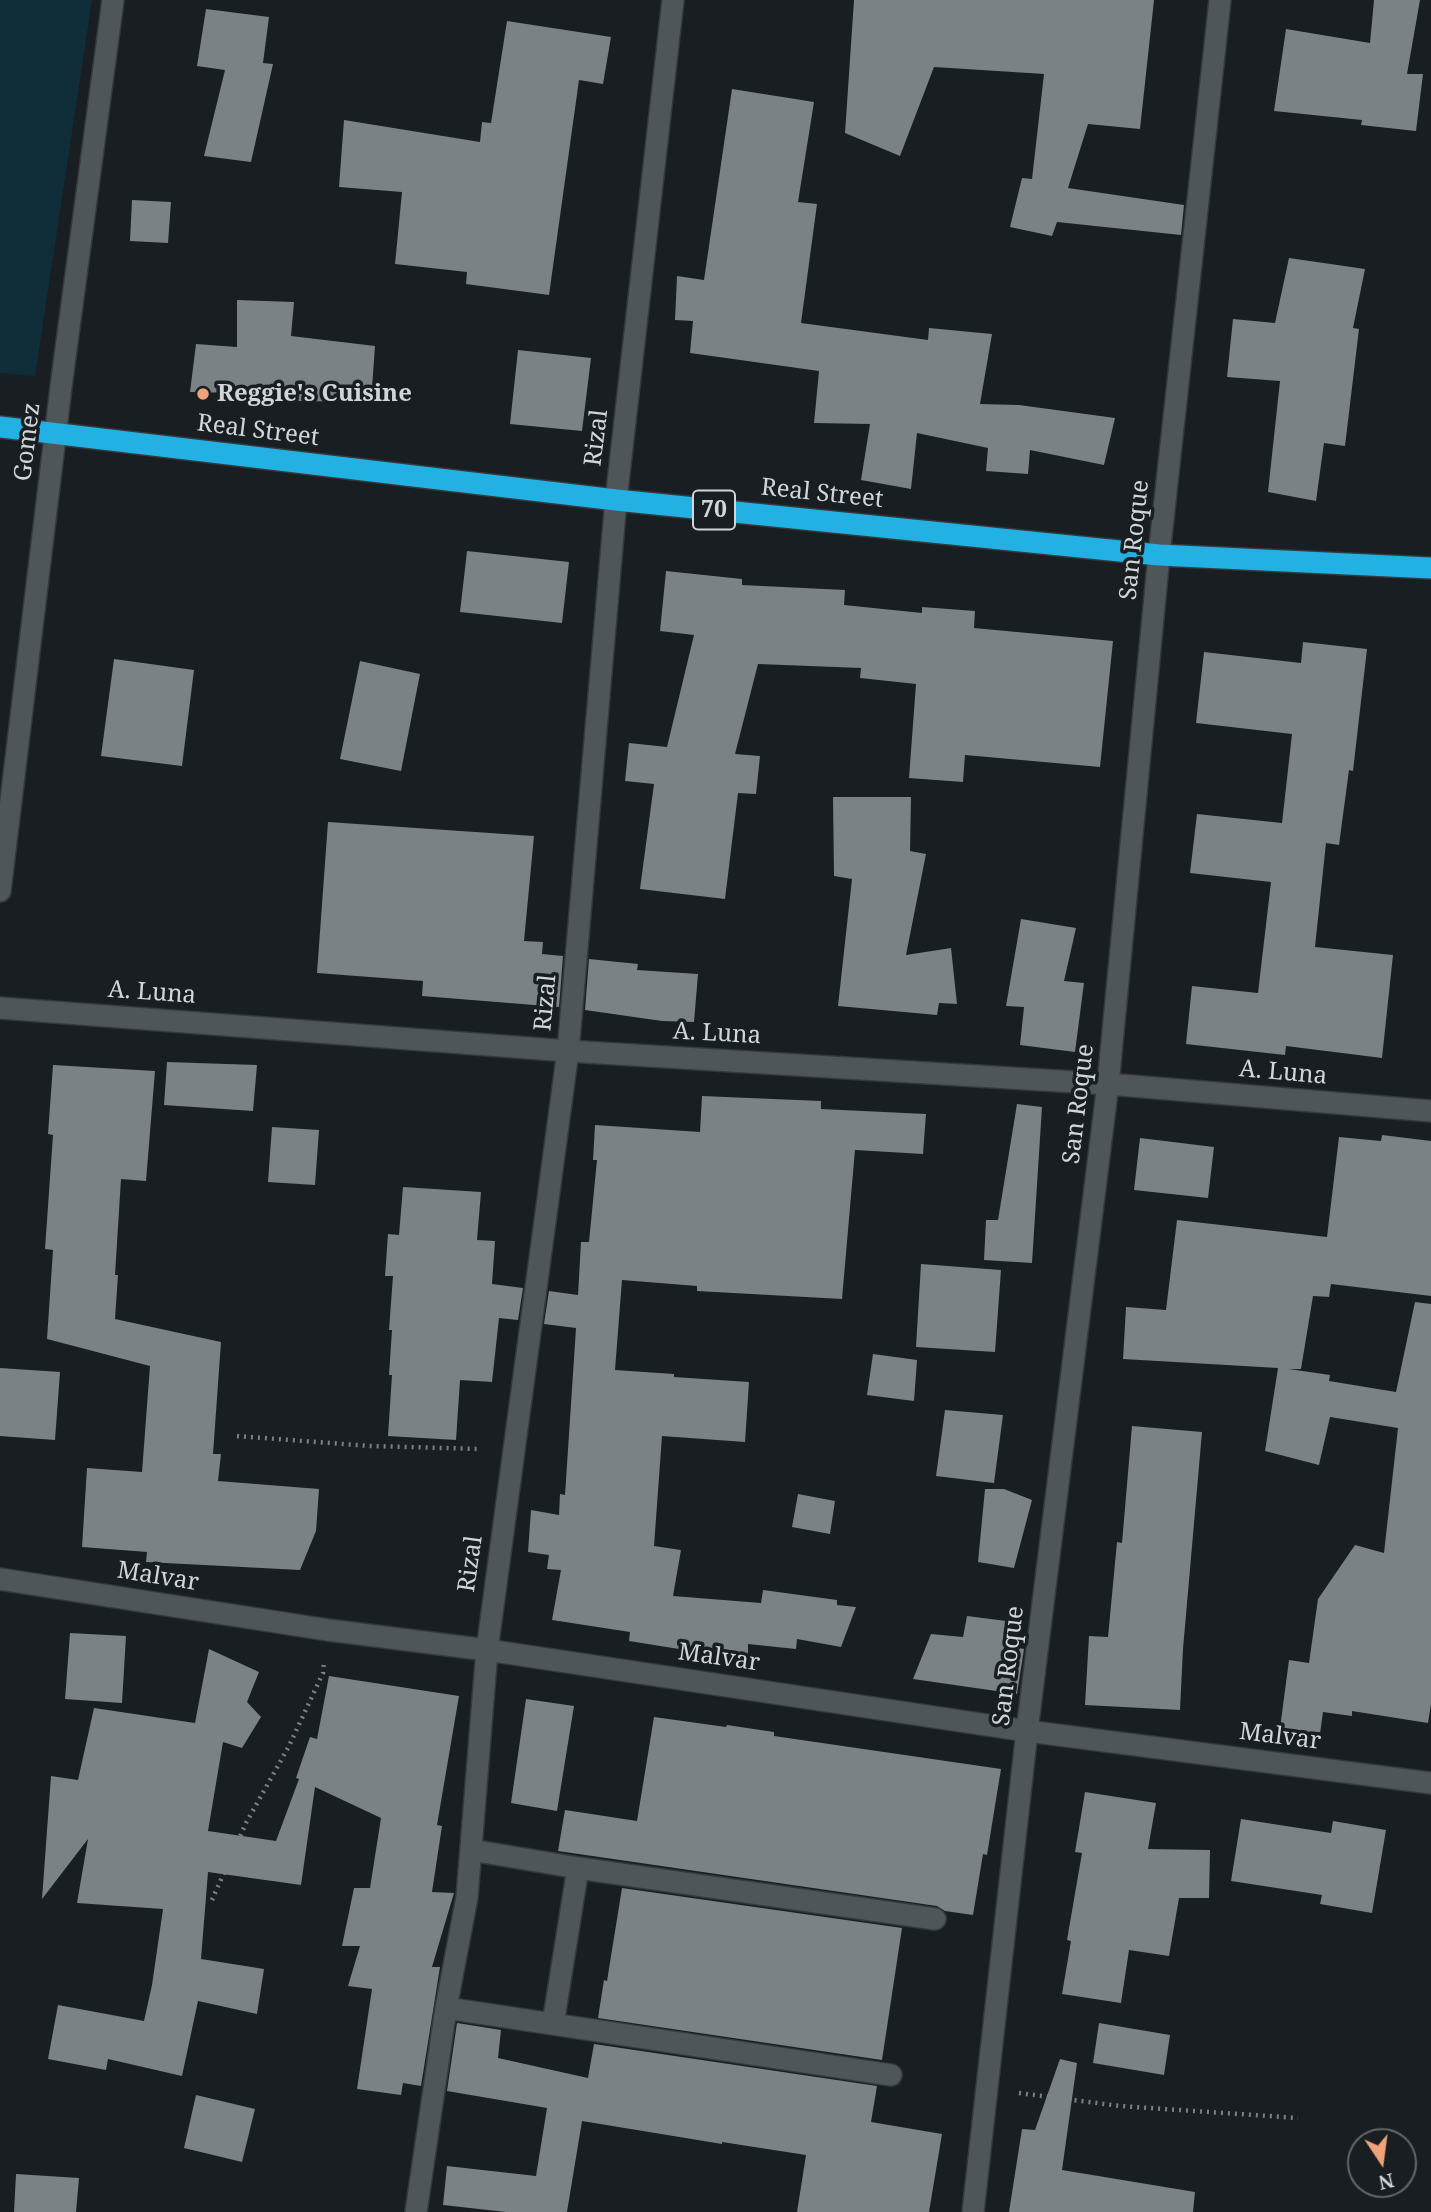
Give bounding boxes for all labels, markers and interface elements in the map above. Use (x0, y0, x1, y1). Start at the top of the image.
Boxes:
place label: Reggie's Cuisine (217, 380, 412, 408)
marker: Reggie's Cuisine (195, 386, 211, 402)
street label: Gomez (9, 401, 47, 483)
street label: Rizal (579, 408, 615, 468)
street label: Real Street (195, 409, 321, 453)
street label: Real Street (759, 473, 885, 515)
street label: San Roque (1114, 478, 1156, 602)
road number: 70 (693, 490, 735, 530)
street label: Rizal (529, 974, 563, 1032)
street label: A. Luna (107, 976, 197, 1010)
street label: A. Luna (672, 1017, 762, 1051)
street label: San Roque (1057, 1042, 1101, 1166)
street label: A. Luna (1238, 1055, 1328, 1091)
street label: Rizal (453, 1534, 489, 1594)
street label: Malvar (115, 1556, 201, 1598)
street label: San Roque (987, 1604, 1031, 1728)
street label: Malvar (676, 1638, 762, 1678)
street label: Malvar (1237, 1718, 1323, 1756)
north arrow (1347, 2128, 1417, 2198)
text: N (1376, 2167, 1397, 2196)

